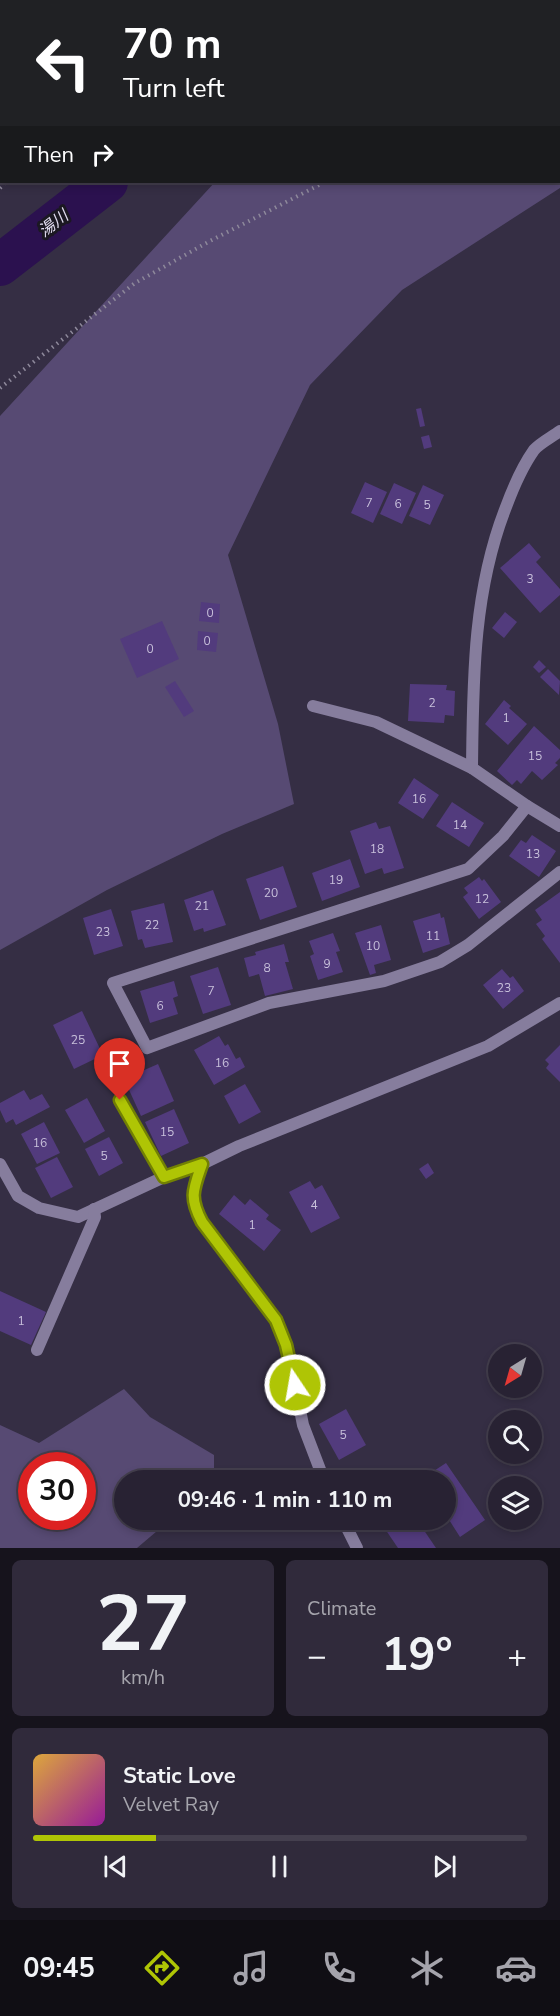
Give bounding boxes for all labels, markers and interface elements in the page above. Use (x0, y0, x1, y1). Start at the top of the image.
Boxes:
text: 70 m (123, 16, 222, 73)
icon: left (24, 24, 102, 102)
text: Turn left (123, 70, 224, 107)
icon: right (86, 138, 119, 171)
text: Then (24, 140, 74, 170)
water label: 湯川 (34, 204, 75, 242)
house number: 7 (365, 495, 373, 511)
house number: 6 (394, 496, 402, 512)
house number: 5 (423, 497, 431, 513)
house number: 3 (526, 571, 534, 587)
house number: 0 (206, 605, 214, 621)
house number: 0 (203, 633, 211, 649)
house number: 0 (146, 641, 154, 657)
house number: 2 (428, 695, 436, 711)
house number: 1 (502, 710, 510, 726)
house number: 15 (528, 748, 542, 764)
house number: 16 (412, 791, 426, 807)
house number: 14 (453, 817, 467, 833)
house number: 18 (370, 841, 384, 857)
house number: 13 (526, 846, 540, 862)
house number: 19 (329, 872, 343, 888)
house number: 20 (264, 885, 278, 901)
house number: 12 (475, 891, 489, 907)
house number: 21 (195, 898, 209, 914)
house number: 22 (145, 917, 159, 933)
house number: 23 (96, 924, 110, 940)
house number: 11 (426, 928, 440, 944)
house number: 10 (366, 938, 380, 954)
house number: 9 (323, 956, 331, 972)
house number: 8 (263, 960, 271, 976)
house number: 23 (497, 980, 511, 996)
house number: 7 (207, 983, 215, 999)
house number: 6 (156, 998, 164, 1014)
house number: 25 (71, 1032, 85, 1048)
pin (94, 1038, 145, 1100)
icon: arrive (103, 1047, 136, 1080)
house number: 16 (215, 1055, 229, 1071)
house number: 15 (160, 1124, 174, 1140)
house number: 16 (33, 1135, 47, 1151)
house number: 5 (100, 1148, 108, 1164)
house number: 4 (310, 1197, 318, 1213)
house number: 1 (248, 1217, 256, 1233)
house number: 1 (17, 1313, 25, 1329)
north arrow (488, 1344, 542, 1398)
map controls (488, 1344, 542, 1530)
position arrow (263, 1353, 327, 1417)
button: search (488, 1410, 542, 1464)
house number: 5 (339, 1427, 347, 1443)
speed limit sign: 30 (18, 1452, 96, 1530)
button: layers (488, 1476, 542, 1530)
text: 09:46 · 1 min · 110 m (178, 1485, 392, 1515)
text: 27 (96, 1571, 190, 1678)
text: Climate (307, 1595, 376, 1622)
text: 19° (381, 1625, 453, 1686)
text: − (307, 1634, 327, 1679)
text: + (507, 1634, 527, 1679)
text: km/h (121, 1664, 165, 1691)
text: Static Love (123, 1761, 236, 1791)
text: Velvet Ray (123, 1791, 219, 1818)
icon: previous (99, 1850, 132, 1883)
icon: pause (263, 1850, 296, 1883)
icon: next (428, 1850, 461, 1883)
icon: directions (141, 1947, 183, 1989)
icon: music (230, 1947, 272, 1989)
icon: phone (318, 1947, 360, 1989)
icon: climate (406, 1947, 448, 1989)
icon: car (495, 1947, 537, 1989)
text: 09:45 (23, 1950, 95, 1987)

